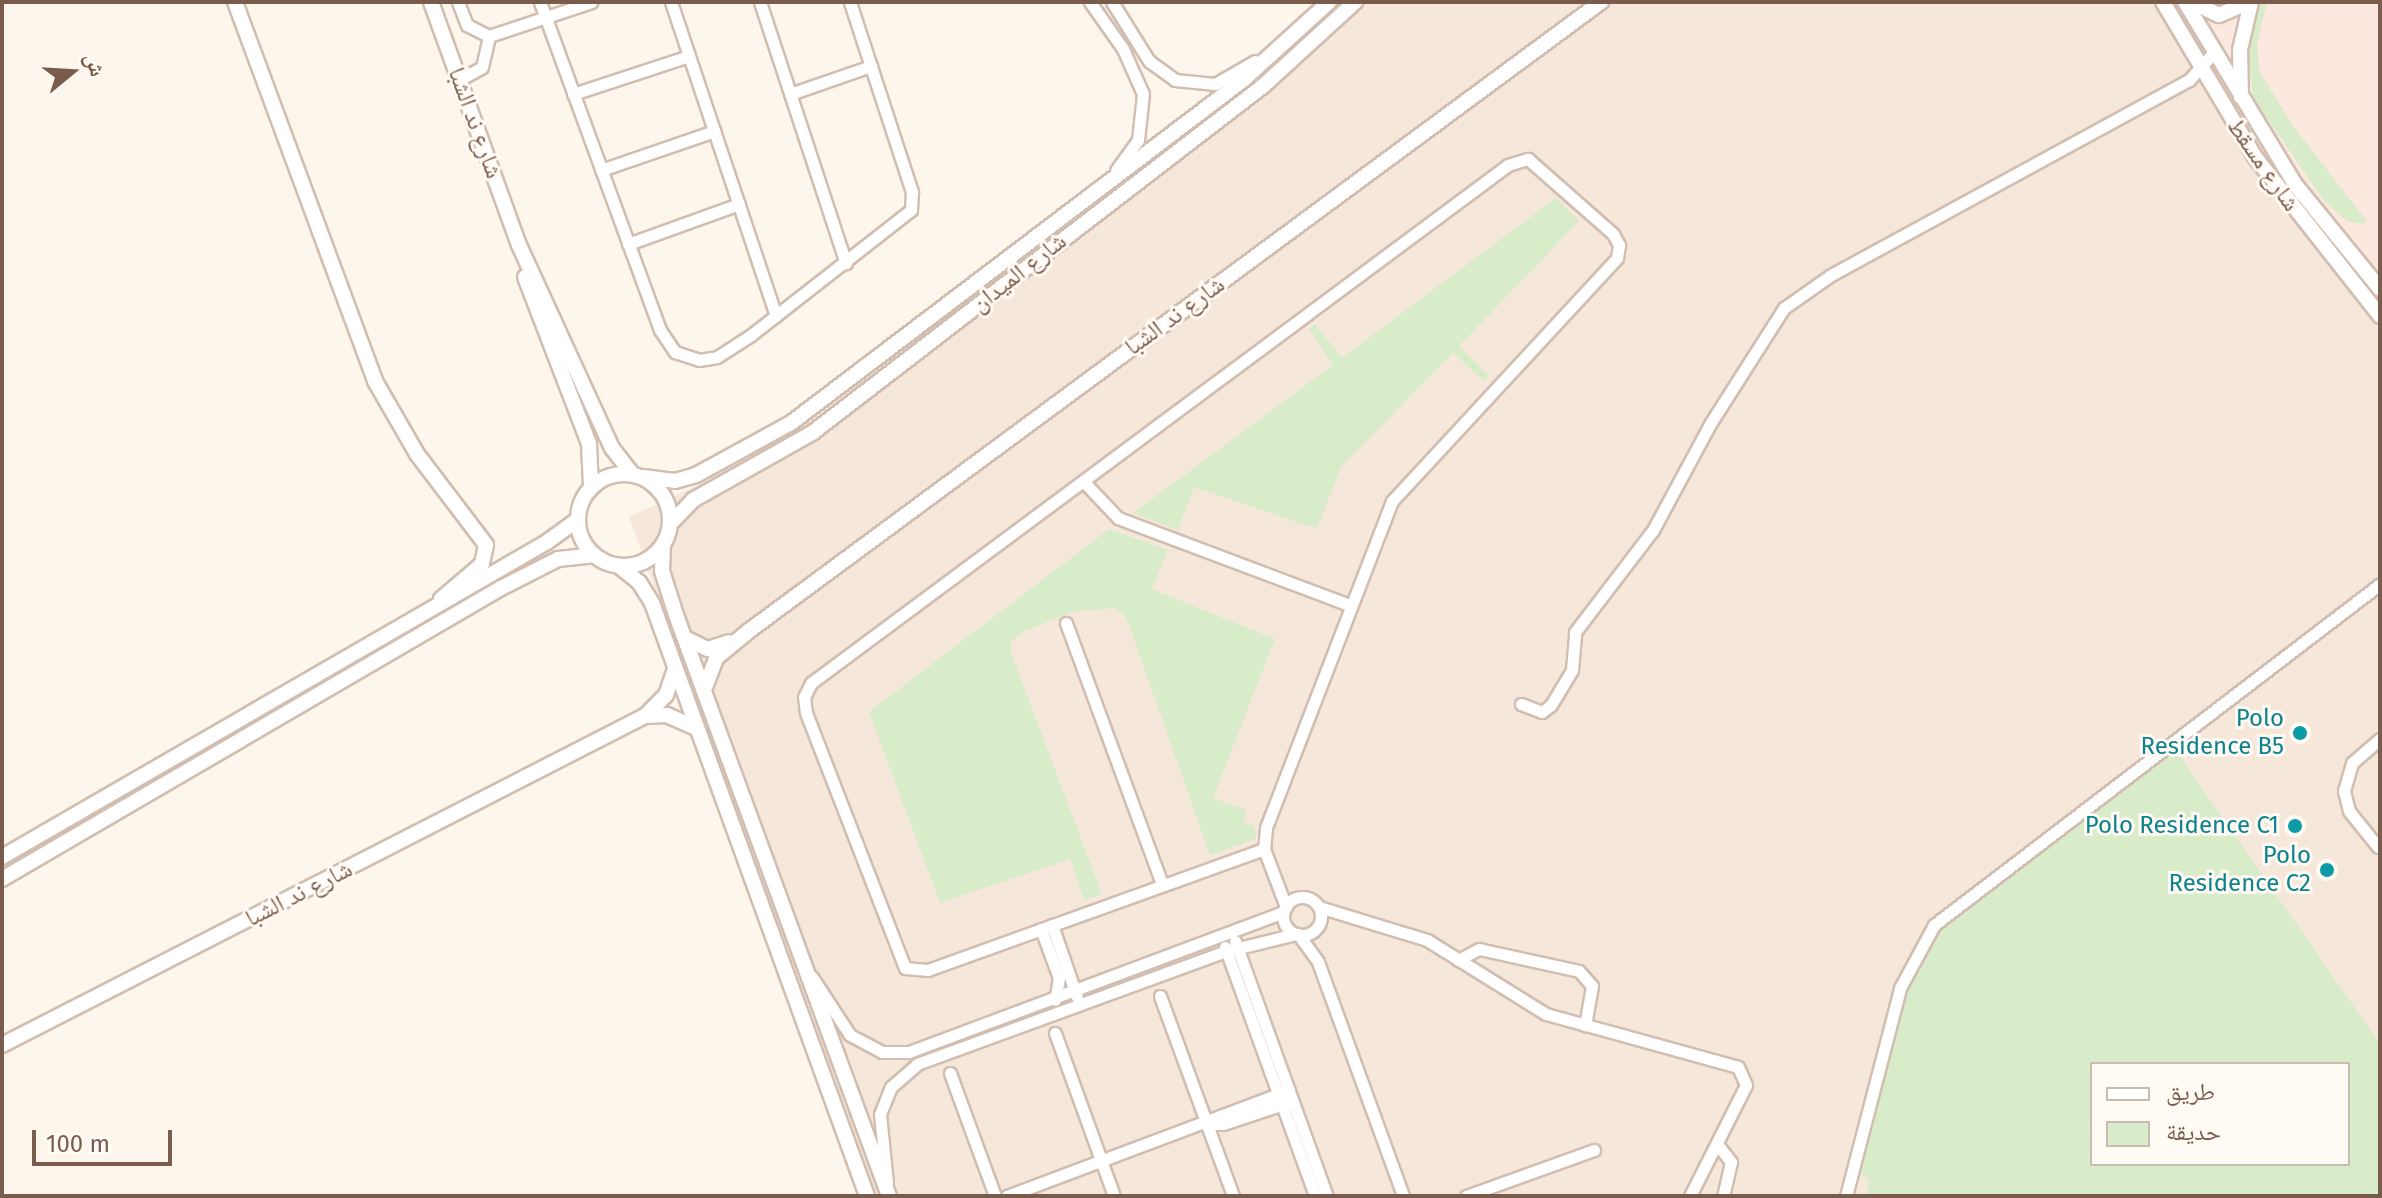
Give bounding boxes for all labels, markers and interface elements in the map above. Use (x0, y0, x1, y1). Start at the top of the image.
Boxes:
north arrow (32, 32, 112, 112)
text: ش (79, 49, 112, 80)
street label: شارع ند الشبا (442, 64, 508, 182)
street label: شارع مسقط (2221, 113, 2305, 217)
street label: شارع الميدان (966, 227, 1072, 319)
street label: شارع ند الشبا (1120, 270, 1230, 362)
place label: Polo Residence B5 (2140, 705, 2284, 761)
marker: Polo Residence B5 (2291, 724, 2309, 742)
place label: Polo Residence C1 (2085, 812, 2279, 840)
marker: Polo Residence C1 (2286, 817, 2304, 835)
place label: Polo Residence C2 (2169, 842, 2311, 898)
street label: شارع ند الشبا (241, 855, 357, 933)
marker: Polo Residence C2 (2318, 861, 2336, 879)
legend (2090, 1062, 2350, 1166)
text: طريق (2166, 1078, 2215, 1106)
scale bar (36, 1114, 176, 1164)
text: حديقة (2166, 1118, 2221, 1146)
text: 100 m (46, 1130, 110, 1158)

